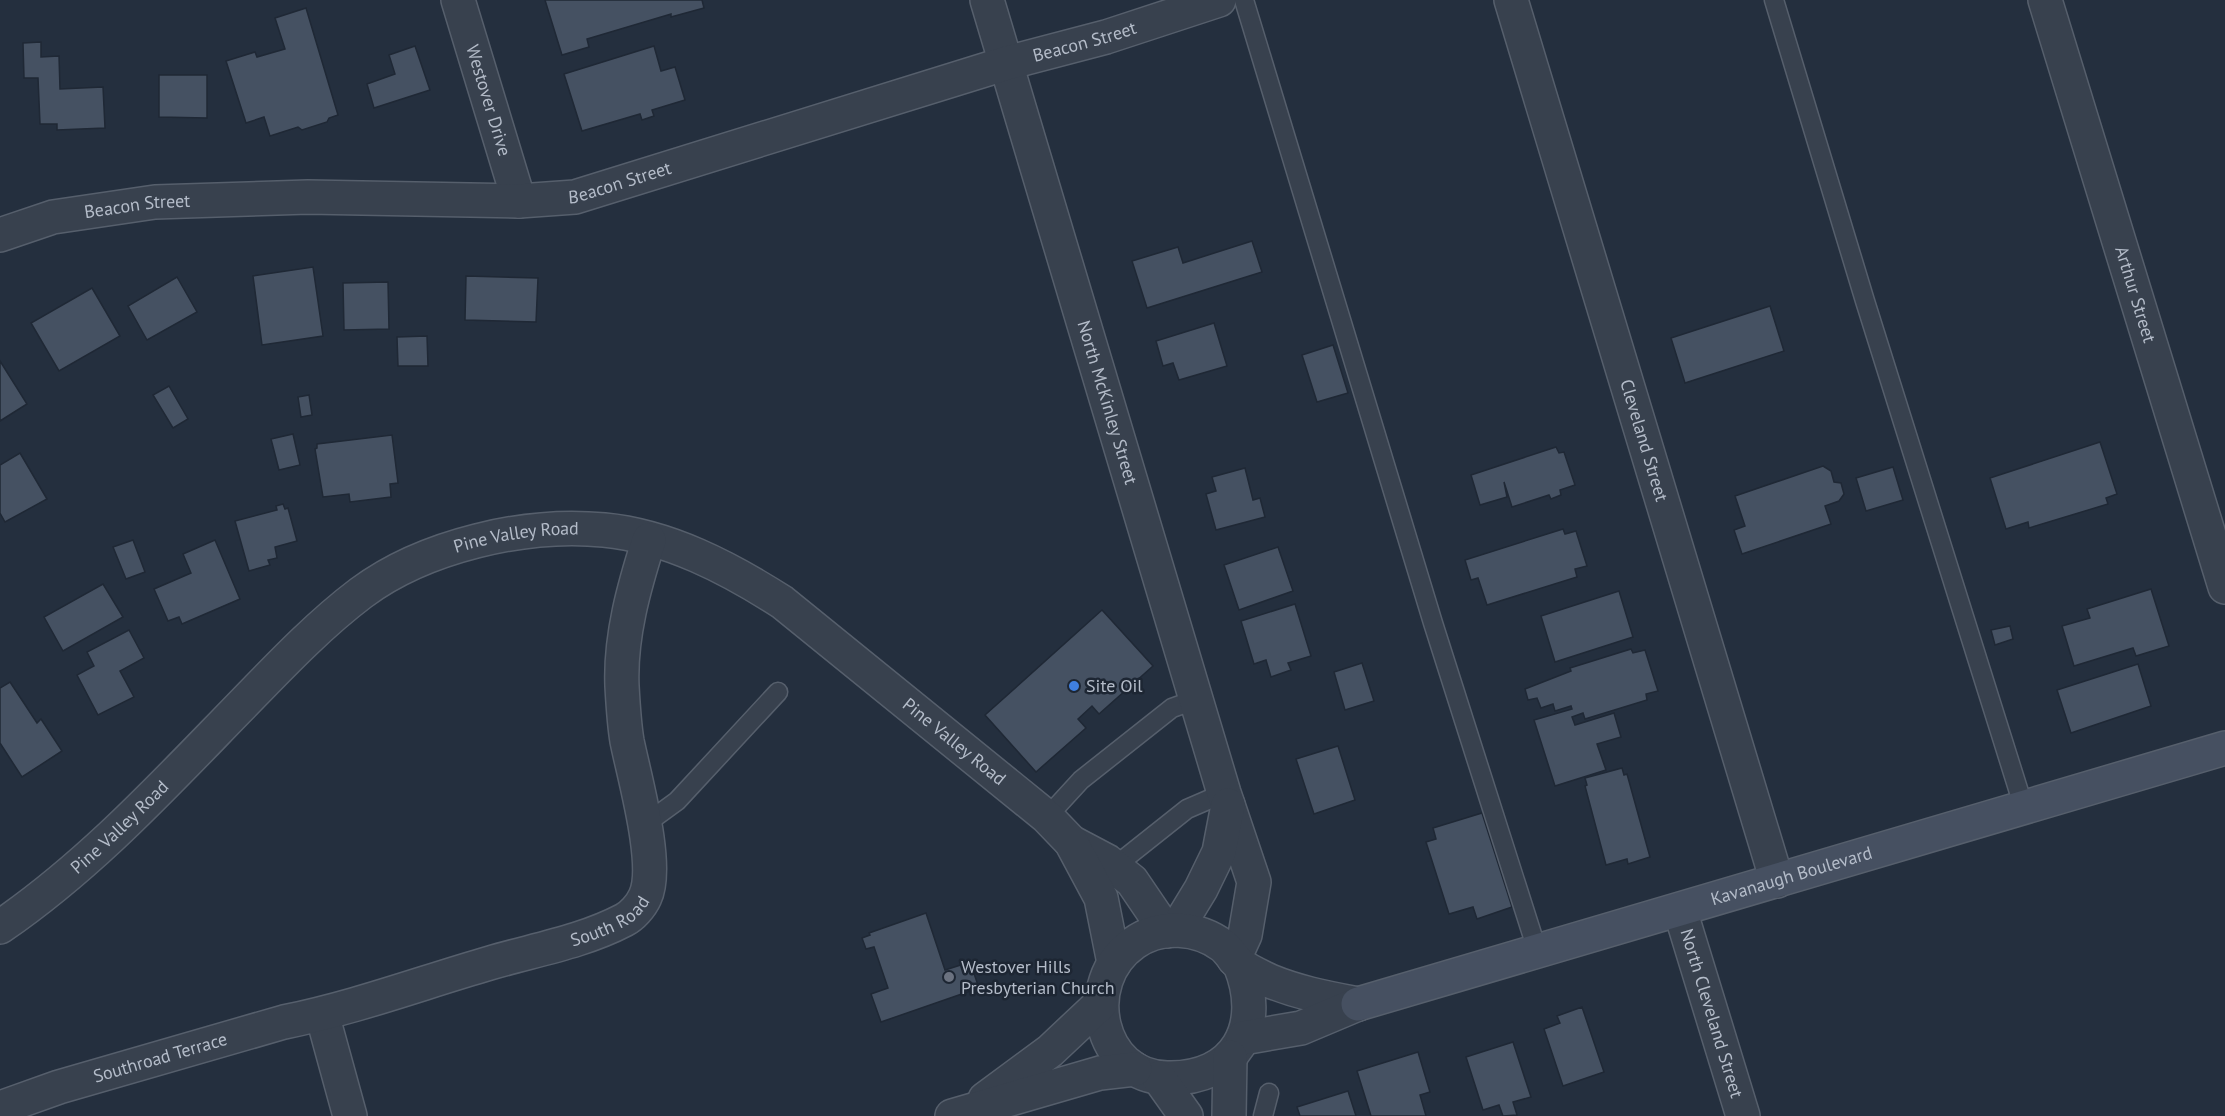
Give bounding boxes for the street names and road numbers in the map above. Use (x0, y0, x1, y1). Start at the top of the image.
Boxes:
street label: Beacon Street (1030, 16, 1139, 67)
street label: Westover Drive (461, 42, 517, 159)
street label: Beacon Street (567, 156, 674, 208)
street label: Beacon Street (83, 189, 191, 223)
street label: Arthur Street (2110, 243, 2161, 345)
street label: North McKinley Street (1072, 318, 1143, 487)
street label: Cleveland Street (1615, 376, 1674, 504)
street label: Pine Valley Road (451, 516, 579, 558)
street label: Pine Valley Road (898, 693, 1011, 790)
street label: Pine Valley Road (66, 775, 173, 879)
street label: Kavanaugh Boulevard (1708, 841, 1875, 910)
street label: South Road (567, 892, 654, 952)
street label: North Cleveland Street (1675, 926, 1749, 1101)
street label: Southroad Terrace (90, 1027, 230, 1088)

